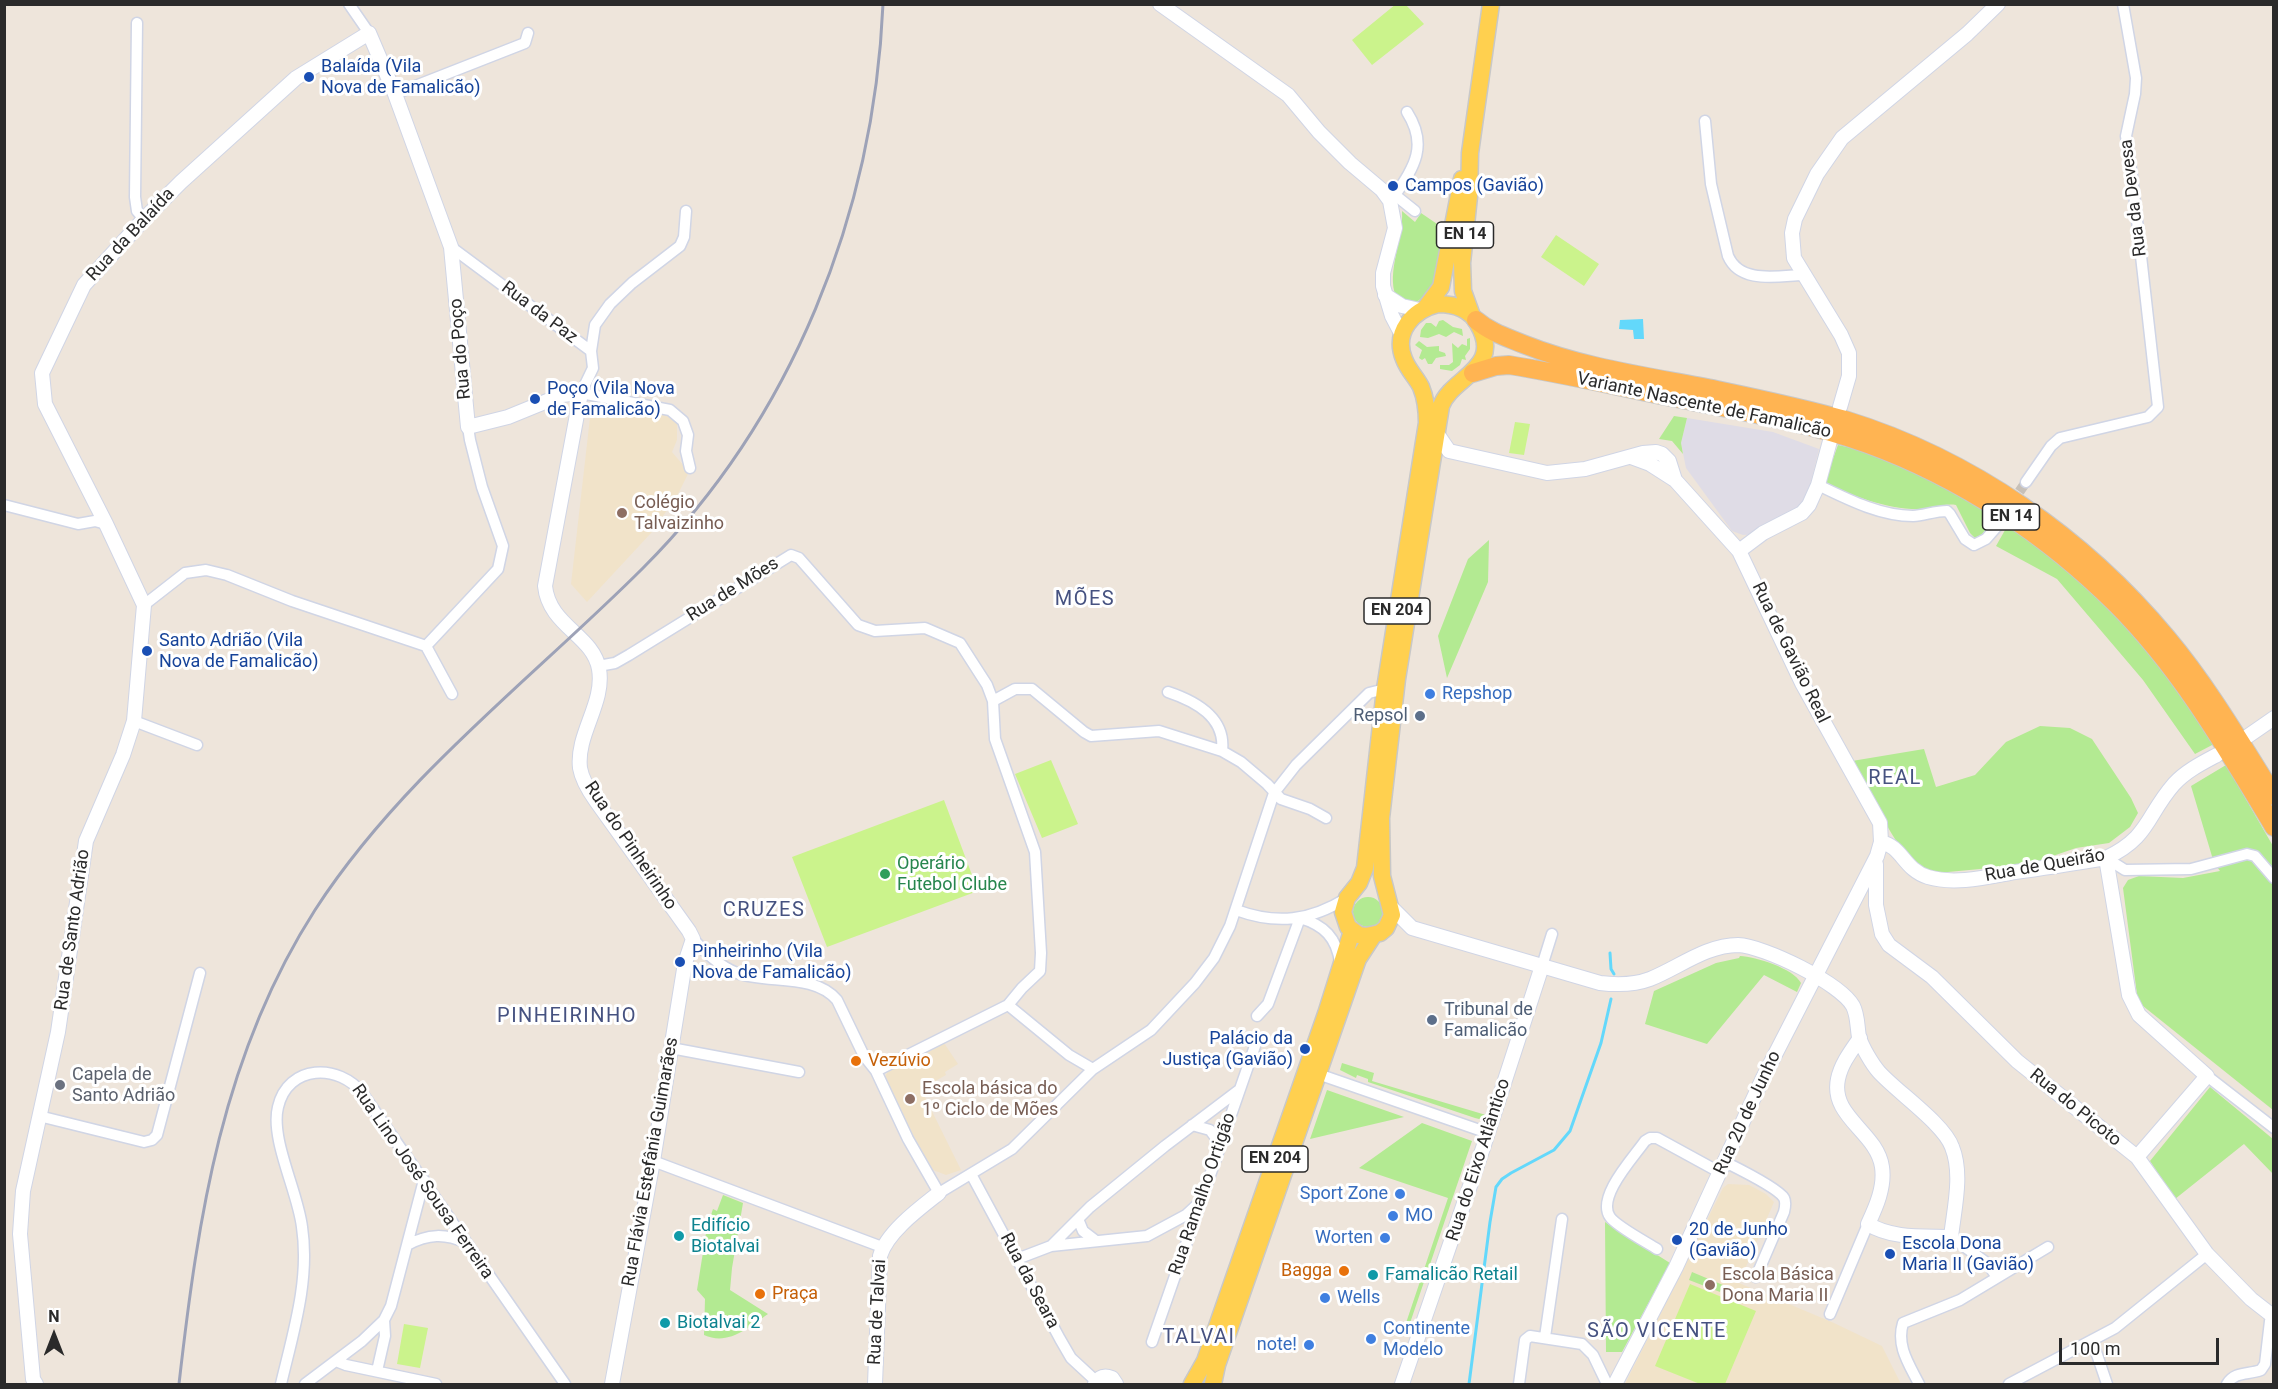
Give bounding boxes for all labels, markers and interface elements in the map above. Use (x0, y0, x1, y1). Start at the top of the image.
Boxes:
place label: Balaída (Vila Nova de Famalicão) (321, 56, 480, 98)
marker: Balaída (Vila Nova de Famalicão) (302, 70, 316, 84)
street label: Rua da Devesa (2116, 138, 2152, 258)
place label: Campos (Gavião) (1405, 175, 1544, 197)
marker: Campos (Gavião) (1386, 179, 1400, 193)
street label: Rua da Balaída (82, 184, 180, 286)
road number: EN 14 (1436, 222, 1494, 248)
street label: Rua da Paz (497, 277, 581, 349)
street label: Rua do Poço (446, 298, 476, 400)
street label: Variante Nascente de Famalicão (1575, 369, 1833, 443)
place label: Poço (Vila Nova de Famalicão) (547, 378, 675, 420)
marker: Poço (Vila Nova de Famalicão) (528, 392, 542, 406)
place label: Colégio Talvaizinho (634, 492, 724, 534)
road number: EN 14 (1982, 504, 2040, 530)
marker: Colégio Talvaizinho (615, 506, 629, 520)
street label: Rua de Mões (683, 553, 783, 627)
street label: Rua de Gavião Real (1747, 579, 1833, 727)
district label: MÕES (1055, 588, 1115, 612)
road number: EN 204 (1364, 598, 1430, 624)
place label: Santo Adrião (Vila Nova de Famalicão) (159, 630, 318, 672)
marker: Santo Adrião (Vila Nova de Famalicão) (140, 644, 154, 658)
place label: Repshop (1442, 683, 1512, 705)
marker: Repshop (1423, 687, 1437, 701)
place label: Repsol (1353, 705, 1408, 727)
marker: Repsol (1413, 709, 1427, 723)
district label: REAL (1868, 767, 1922, 791)
street label: Rua do Pinheirinho (579, 778, 681, 914)
street label: Rua de Queirão (1983, 845, 2107, 887)
street label: Rua de Santo Adrião (51, 848, 95, 1012)
place label: Operário Futebol Clube (897, 853, 1007, 896)
marker: Operário Futebol Clube (878, 867, 892, 881)
district label: CRUZES (723, 899, 805, 923)
place label: Pinheirinho (Vila Nova de Famalicão) (692, 941, 851, 984)
marker: Pinheirinho (Vila Nova de Famalicão) (673, 955, 687, 969)
place label: Tribunal de Famalicão (1444, 999, 1533, 1042)
district label: PINHEIRINHO (497, 1005, 637, 1029)
marker: Tribunal de Famalicão (1425, 1013, 1439, 1027)
place label: Palácio da Justiça (Gavião) (1162, 1028, 1293, 1070)
street label: Rua Flávia Estefânia Guimarães (618, 1036, 684, 1288)
marker: Palácio da Justiça (Gavião) (1298, 1042, 1312, 1056)
street label: Rua 20 de Junho (1710, 1048, 1786, 1178)
place label: Vezúvio (868, 1050, 931, 1072)
marker: Vezúvio (849, 1054, 863, 1068)
place label: Capela de Santo Adrião (72, 1064, 175, 1106)
street label: Rua do Picoto (2025, 1065, 2125, 1151)
street label: Rua do Eixo Atlântico (1442, 1076, 1516, 1244)
marker: Capela de Santo Adrião (53, 1078, 67, 1092)
place label: Escola básica do 1º Ciclo de Mões (922, 1078, 1058, 1120)
street label: Rua Lino José Sousa Ferreira (346, 1080, 498, 1284)
marker: Escola básica do 1º Ciclo de Mões (903, 1092, 917, 1106)
street label: Rua Ramalho Ortigão (1165, 1110, 1241, 1278)
road number: EN 204 (1242, 1146, 1308, 1172)
place label: Sport Zone (1300, 1183, 1388, 1205)
marker: Sport Zone (1393, 1187, 1407, 1201)
place label: MO (1405, 1205, 1433, 1227)
marker: MO (1386, 1209, 1400, 1223)
place label: Edifício Biotalvai (691, 1215, 760, 1258)
place label: 20 de Junho (Gavião) (1689, 1219, 1788, 1262)
place label: Worten (1315, 1227, 1373, 1249)
marker: Edifício Biotalvai (672, 1229, 686, 1243)
street label: Rua da Seara (995, 1229, 1063, 1333)
marker: Worten (1378, 1231, 1392, 1245)
marker: 20 de Junho (Gavião) (1670, 1233, 1684, 1247)
place label: Escola Dona Maria II (Gavião) (1902, 1233, 2034, 1276)
marker: Escola Dona Maria II (Gavião) (1883, 1247, 1897, 1261)
street label: Rua de Talvai (864, 1258, 892, 1366)
place label: Bagga (1281, 1260, 1332, 1282)
marker: Bagga (1337, 1264, 1351, 1278)
place label: Famalicão Retail (1385, 1264, 1518, 1286)
place label: Escola Básica Dona Maria II (1722, 1264, 1834, 1306)
marker: Famalicão Retail (1366, 1268, 1380, 1282)
marker: Escola Básica Dona Maria II (1703, 1278, 1717, 1292)
place label: Praça (772, 1283, 818, 1305)
marker: Praça (753, 1287, 767, 1301)
place label: Wells (1337, 1287, 1380, 1309)
marker: Wells (1318, 1291, 1332, 1305)
north arrow (24, 1305, 84, 1365)
text: N (48, 1307, 60, 1326)
place label: Biotalvai 2 (677, 1312, 760, 1334)
marker: Biotalvai 2 (658, 1316, 672, 1330)
place label: Continente Modelo (1383, 1318, 1470, 1360)
district label: SÃO VICENTE (1587, 1320, 1727, 1344)
district label: TALVAI (1163, 1326, 1235, 1350)
scale bar (2062, 1326, 2222, 1364)
marker: Continente Modelo (1364, 1332, 1378, 1346)
place label: note! (1257, 1334, 1297, 1356)
marker: note! (1302, 1338, 1316, 1352)
text: 100 m (2070, 1338, 2121, 1359)

